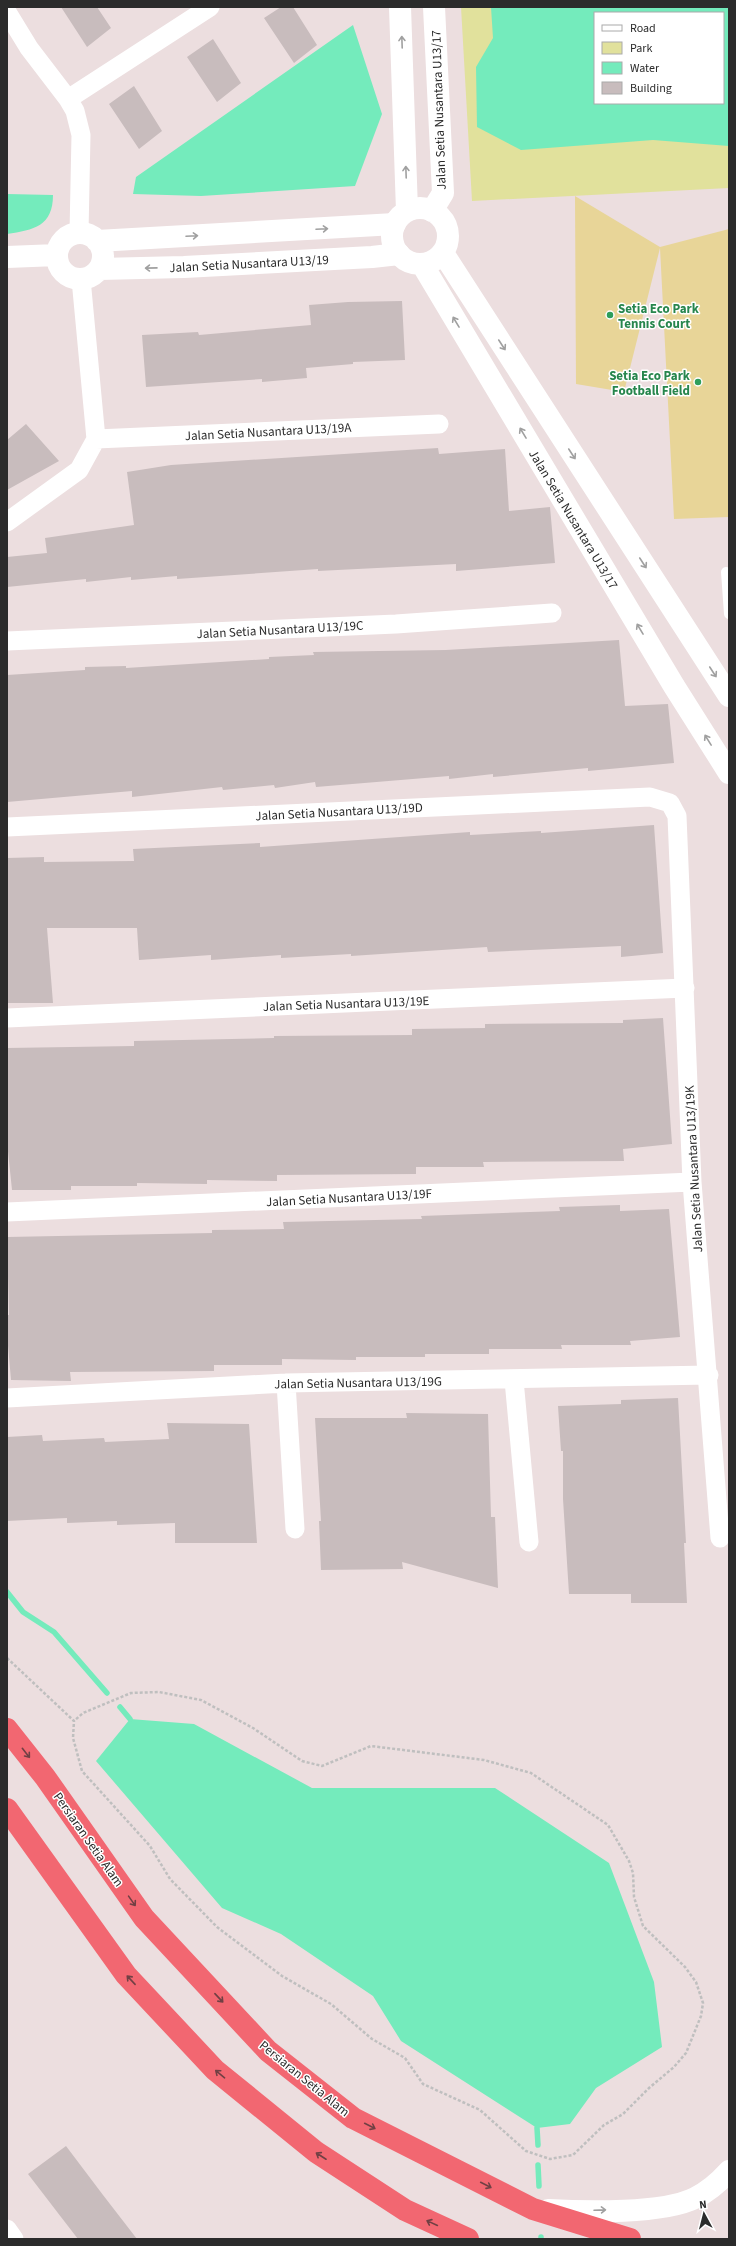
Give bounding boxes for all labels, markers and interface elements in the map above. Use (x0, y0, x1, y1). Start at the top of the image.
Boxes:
legend (594, 12, 724, 104)
text: Road (630, 20, 656, 37)
street label: Jalan Setia Nusantara U13/17 (427, 30, 451, 190)
one-way arrow (398, 36, 405, 49)
text: Park (630, 40, 652, 57)
text: Water (630, 60, 660, 77)
text: Building (630, 80, 672, 97)
one-way arrow (402, 166, 410, 179)
one-way arrow (315, 225, 328, 232)
one-way arrow (185, 232, 198, 239)
street label: Jalan Setia Nusantara U13/19 (169, 251, 329, 277)
one-way arrow (145, 264, 158, 271)
place label: Setia Eco Park Tennis Court (618, 300, 700, 333)
marker: Setia Eco Park Tennis Court (605, 310, 615, 320)
one-way arrow (452, 316, 460, 328)
one-way arrow (498, 339, 506, 350)
place label: Setia Eco Park Football Field (609, 367, 691, 400)
marker: Setia Eco Park Football Field (693, 377, 703, 387)
street label: Jalan Setia Nusantara U13/19A (184, 419, 353, 445)
one-way arrow (519, 428, 527, 439)
street label: Jalan Setia Nusantara U13/17 (524, 446, 622, 593)
one-way arrow (569, 448, 577, 460)
one-way arrow (639, 557, 647, 568)
street label: Jalan Setia Nusantara U13/19C (196, 617, 364, 643)
one-way arrow (636, 624, 644, 635)
one-way arrow (710, 666, 718, 678)
one-way arrow (704, 735, 712, 746)
street label: Jalan Setia Nusantara U13/19D (255, 799, 423, 825)
street label: Jalan Setia Nusantara U13/19E (262, 992, 430, 1016)
street label: Jalan Setia Nusantara U13/19K (681, 1084, 707, 1253)
street label: Jalan Setia Nusantara U13/19F (266, 1185, 433, 1211)
street label: Jalan Setia Nusantara U13/19G (274, 1373, 442, 1393)
one-way arrow (22, 1748, 31, 1759)
street label: Persiaran Setia Alam (49, 1789, 127, 1890)
one-way arrow (128, 1895, 136, 1906)
one-way arrow (126, 1975, 136, 1985)
one-way arrow (214, 1993, 223, 2003)
street label: Persiaran Setia Alam (255, 2037, 353, 2121)
one-way arrow (215, 2070, 226, 2079)
one-way arrow (364, 2123, 376, 2131)
one-way arrow (316, 2151, 327, 2160)
one-way arrow (480, 2182, 492, 2189)
north arrow (684, 2194, 724, 2234)
text: N (698, 2197, 707, 2212)
one-way arrow (593, 2207, 606, 2214)
one-way arrow (427, 2219, 439, 2226)

